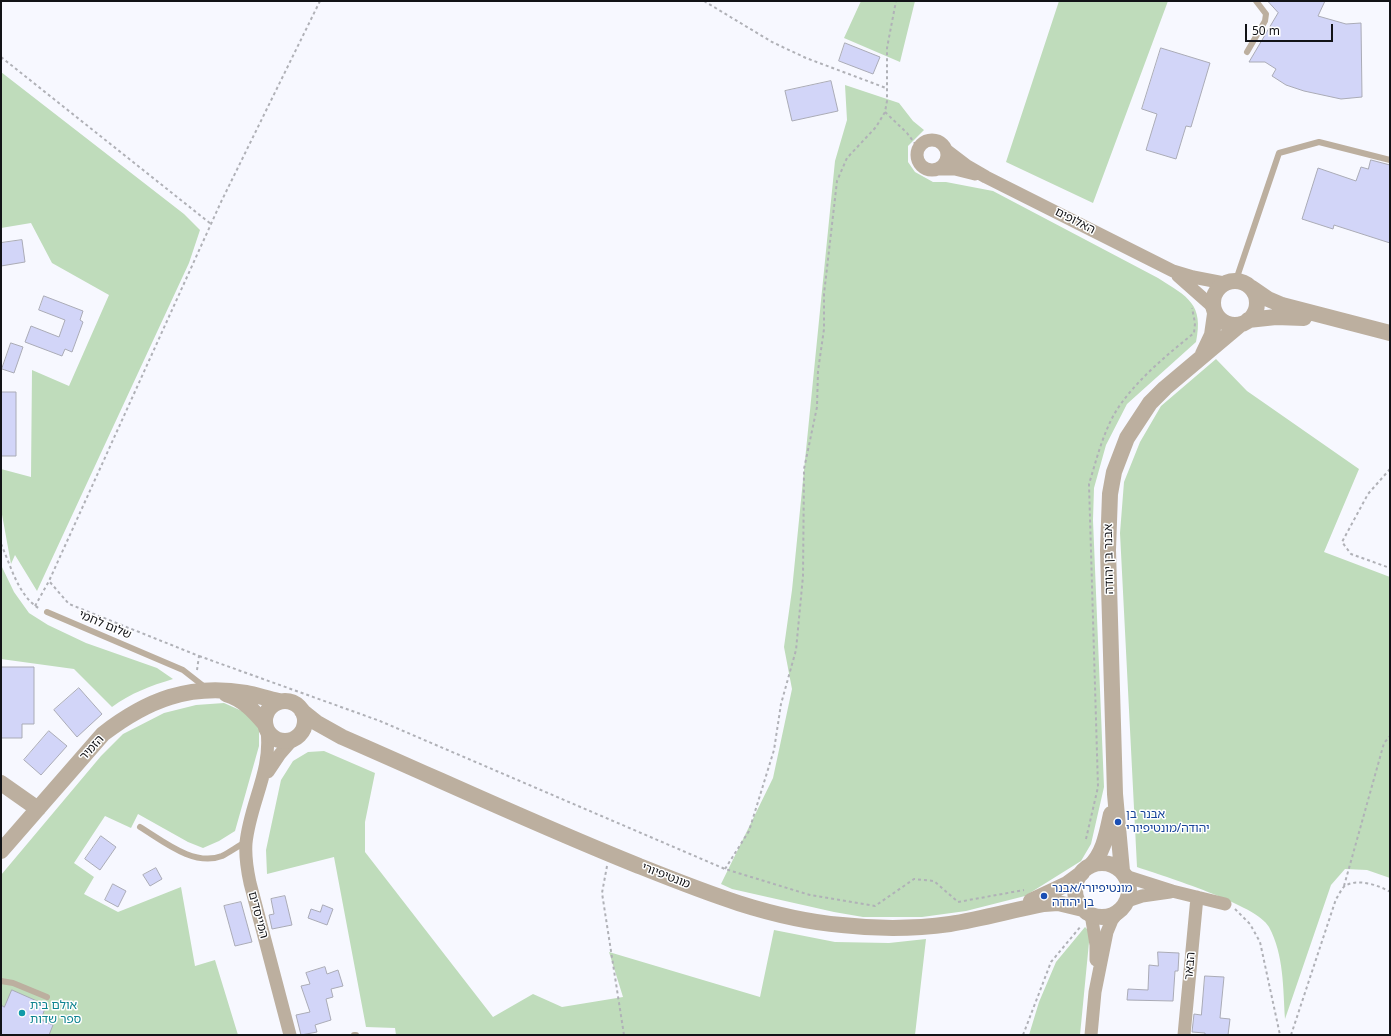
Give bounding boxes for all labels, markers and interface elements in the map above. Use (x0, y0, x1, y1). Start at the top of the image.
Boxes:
scale bar (1247, 16, 1335, 42)
text: 50 m (1252, 22, 1280, 39)
street label: האלופים (1052, 205, 1098, 237)
street label: אבנר בן יהודה (1101, 524, 1117, 594)
street label: שלום לחמי (77, 608, 133, 642)
street label: הזמיר (77, 732, 107, 764)
place label: אבנר בן יהודה/מונטיפיורי (1126, 808, 1209, 836)
marker: אבנר בן יהודה/מונטיפיורי (1113, 817, 1123, 827)
street label: מונטיפיורי (640, 860, 692, 892)
place label: מונטיפיורי/אבנר בן יהודה (1052, 882, 1133, 910)
street label: המייסדים (245, 890, 271, 940)
marker: מונטיפיורי/אבנר בן יהודה (1039, 891, 1049, 901)
street label: הבאר (1182, 951, 1198, 981)
place label: אולם בית ספר שדות (30, 999, 81, 1027)
marker: אולם בית ספר שדות (17, 1008, 27, 1018)

